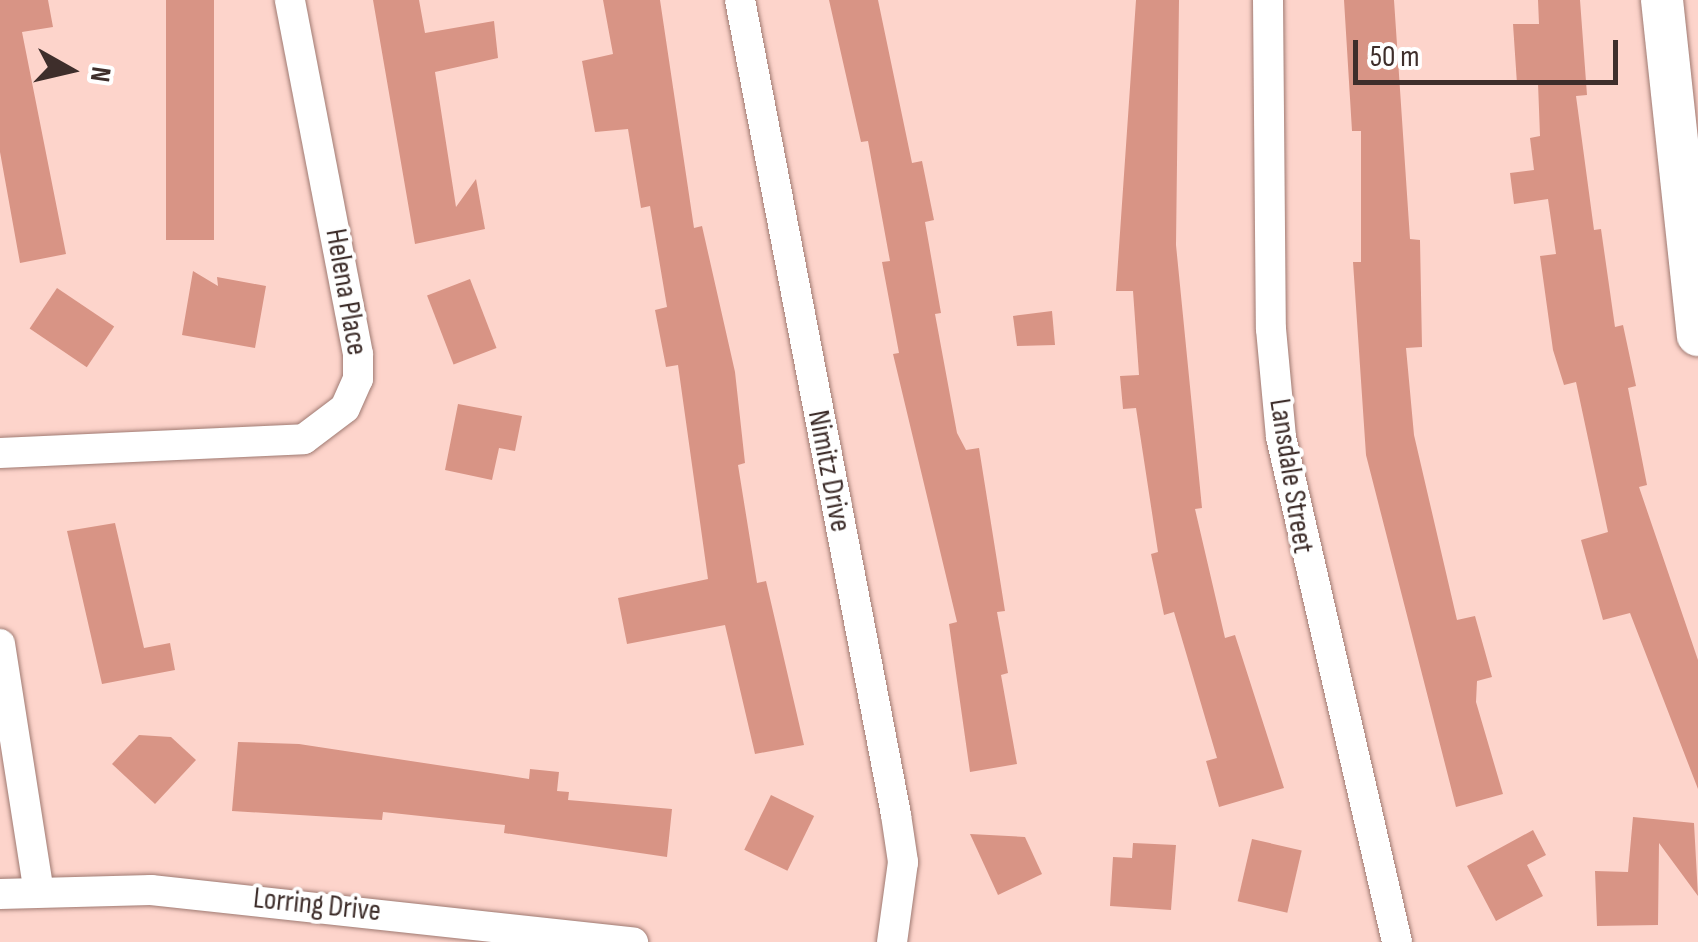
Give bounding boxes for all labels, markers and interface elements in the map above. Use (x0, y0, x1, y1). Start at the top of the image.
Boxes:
north arrow (20, 20, 120, 120)
scale bar (1358, 20, 1623, 82)
text: 50 m (1370, 39, 1419, 75)
text: N (83, 65, 118, 84)
street label: Helena Place (317, 226, 375, 358)
street label: Lansdale Street (1261, 396, 1321, 556)
street label: Nimitz Drive (800, 407, 858, 535)
street label: Lorring Drive (251, 880, 383, 930)

